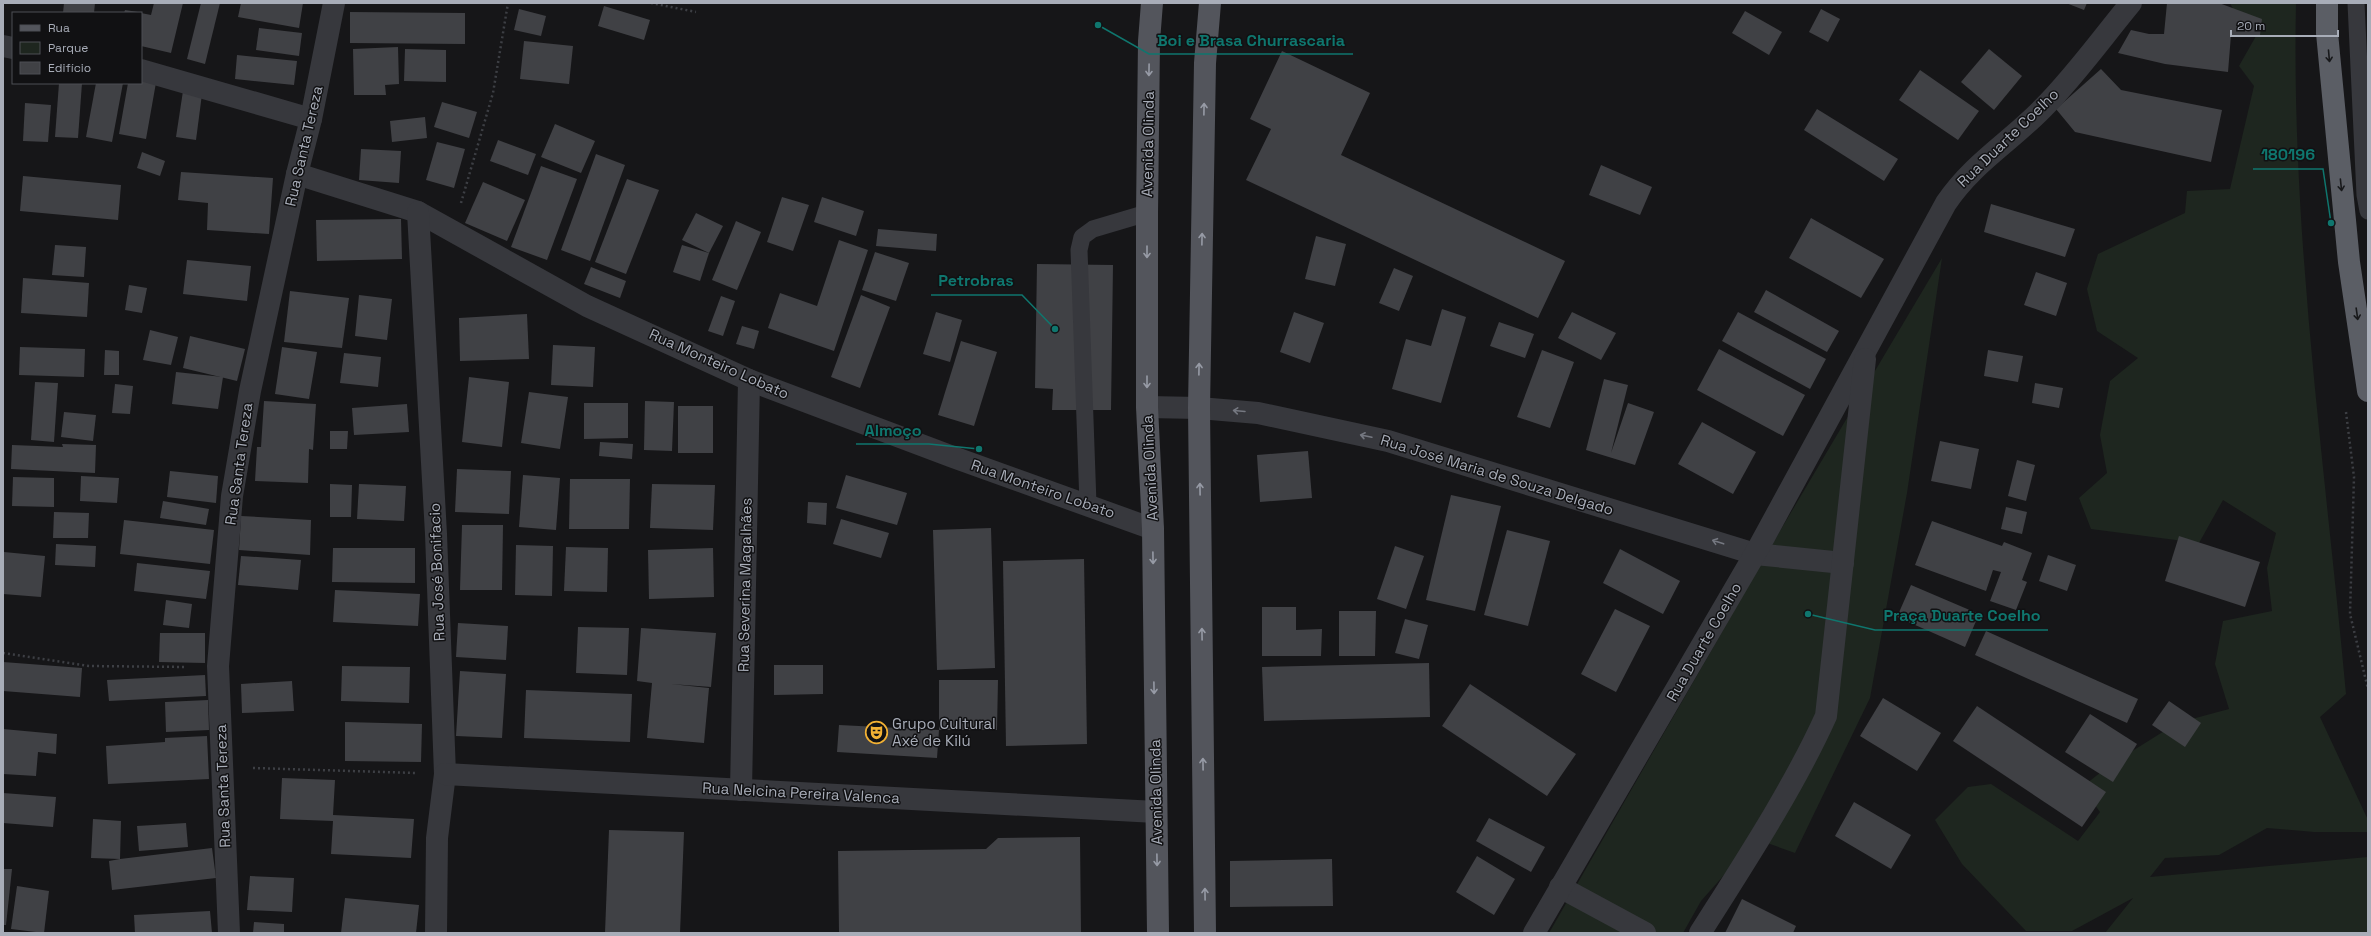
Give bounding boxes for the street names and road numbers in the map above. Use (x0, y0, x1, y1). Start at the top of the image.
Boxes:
street label: Rua Santa Tereza (280, 83, 327, 208)
street label: Rua Duarte Coelho (1953, 84, 2062, 191)
street label: Avenida Olinda (1137, 91, 1158, 197)
street label: Rua Monteiro Lobato (646, 324, 792, 403)
street label: Rua Santa Tereza (221, 401, 257, 526)
street label: Avenida Olinda (1137, 414, 1162, 521)
street label: Rua José Maria de Souza Delgado (1378, 430, 1616, 519)
street label: Rua Monteiro Lobato (969, 455, 1118, 522)
street label: Rua Severina Magalhães (733, 498, 756, 672)
street label: Rua José Bonifacio (425, 503, 448, 642)
street label: Rua Duarte Coelho (1662, 579, 1745, 704)
street label: Rua Santa Tereza (211, 724, 234, 848)
street label: Avenida Olinda (1145, 739, 1166, 845)
street label: Rua Nelcina Pereira Valenca (702, 778, 901, 807)

